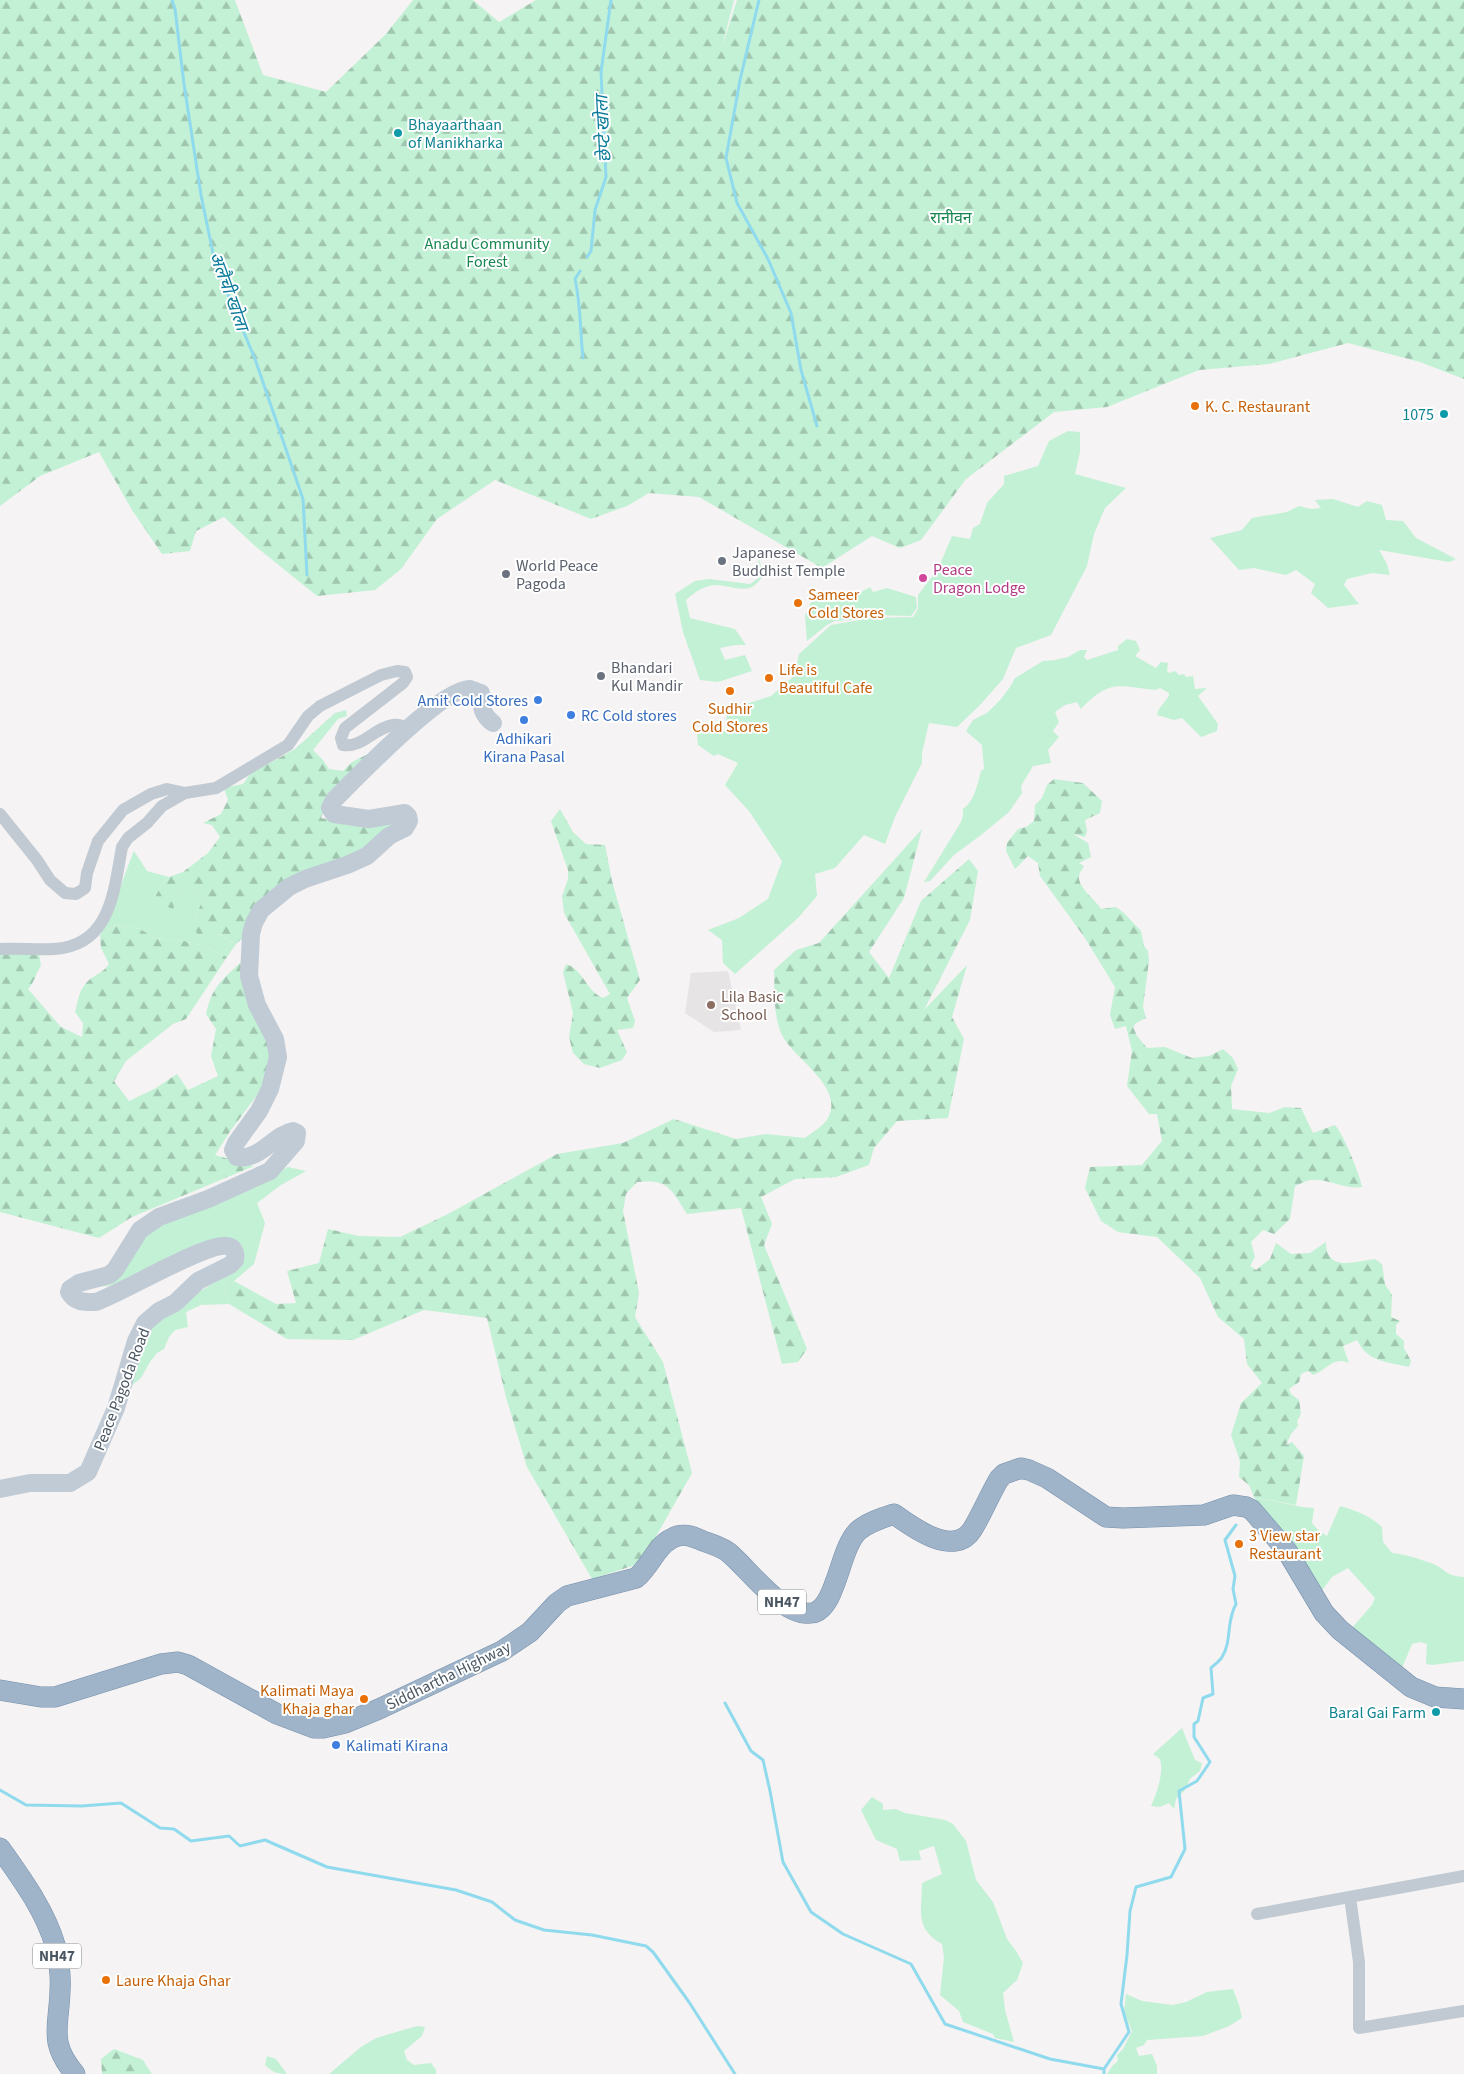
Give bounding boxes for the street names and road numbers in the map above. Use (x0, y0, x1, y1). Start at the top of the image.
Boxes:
street label: Peace Pagoda Road (88, 1325, 155, 1454)
road number: NH47 (758, 1590, 806, 1614)
street label: Siddhartha Highway (383, 1636, 515, 1716)
road number: NH47 (33, 1944, 81, 1968)

